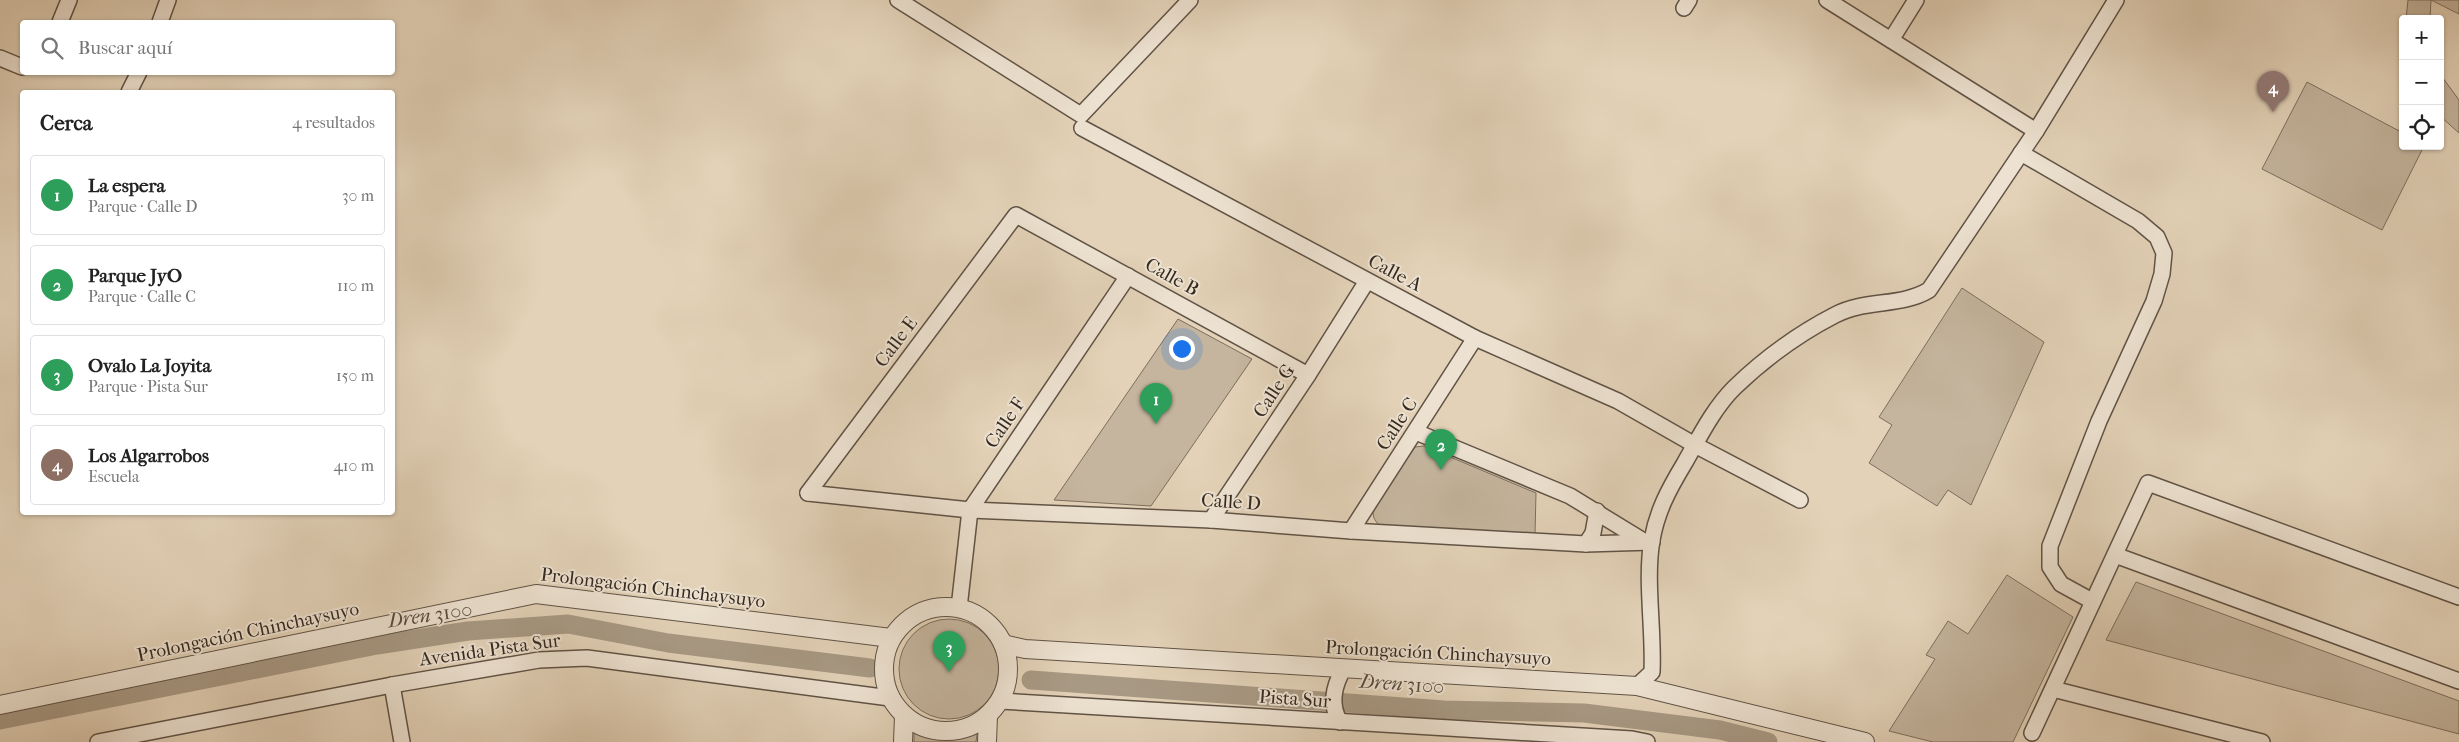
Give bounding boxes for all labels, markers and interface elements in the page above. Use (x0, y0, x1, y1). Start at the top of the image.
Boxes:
map controls (2399, 15, 2444, 150)
button: + (2399, 15, 2444, 60)
search box (20, 20, 395, 75)
icon: search (38, 34, 66, 62)
text: Buscar aquí (78, 37, 172, 59)
button: − (2399, 60, 2444, 105)
pin: 4 (2257, 71, 2289, 112)
button: locate (2399, 105, 2444, 150)
text: Cerca (40, 111, 92, 135)
text: 4 resultados (292, 113, 375, 132)
text: La espera (88, 175, 165, 197)
text: 1 (54, 186, 60, 205)
text: 30 m (342, 186, 374, 205)
text: Parque · Calle D (88, 197, 197, 216)
street label: Calle A (1364, 250, 1426, 297)
street label: Calle B (1141, 253, 1203, 301)
text: Parque JyO (88, 265, 182, 287)
text: 2 (53, 276, 61, 295)
text: 110 m (337, 276, 374, 295)
text: Parque · Calle C (88, 287, 196, 306)
street label: Calle E (870, 312, 922, 371)
your location (1169, 336, 1195, 362)
text: Ovalo La Joyita (88, 355, 211, 377)
street label: Calle G (1249, 360, 1299, 422)
text: 3 (54, 366, 60, 385)
text: 150 m (336, 366, 374, 385)
text: Parque · Pista Sur (88, 377, 208, 396)
pin: 1 (1140, 383, 1172, 424)
street label: Calle F (980, 394, 1030, 452)
street label: Calle C (1372, 394, 1422, 454)
pin: 2 (1425, 429, 1457, 470)
text: Los Algarrobos (88, 445, 209, 467)
text: 4 (52, 456, 62, 475)
text: 410 m (333, 456, 374, 475)
text: Escuela (88, 467, 139, 486)
street label: Calle D (1200, 489, 1262, 515)
street label: Prolongación Chinchaysuyo (539, 563, 767, 613)
street label: Prolongación Chinchaysuyo (135, 598, 361, 666)
water label: Dren 3100 (385, 598, 474, 633)
street label: Avenida Pista Sur (417, 629, 563, 671)
pin: 3 (933, 631, 965, 672)
street label: Prolongación Chinchaysuyo (1324, 636, 1552, 670)
water label: Dren 3100 (1357, 669, 1445, 698)
street label: Pista Sur (1258, 686, 1333, 713)

